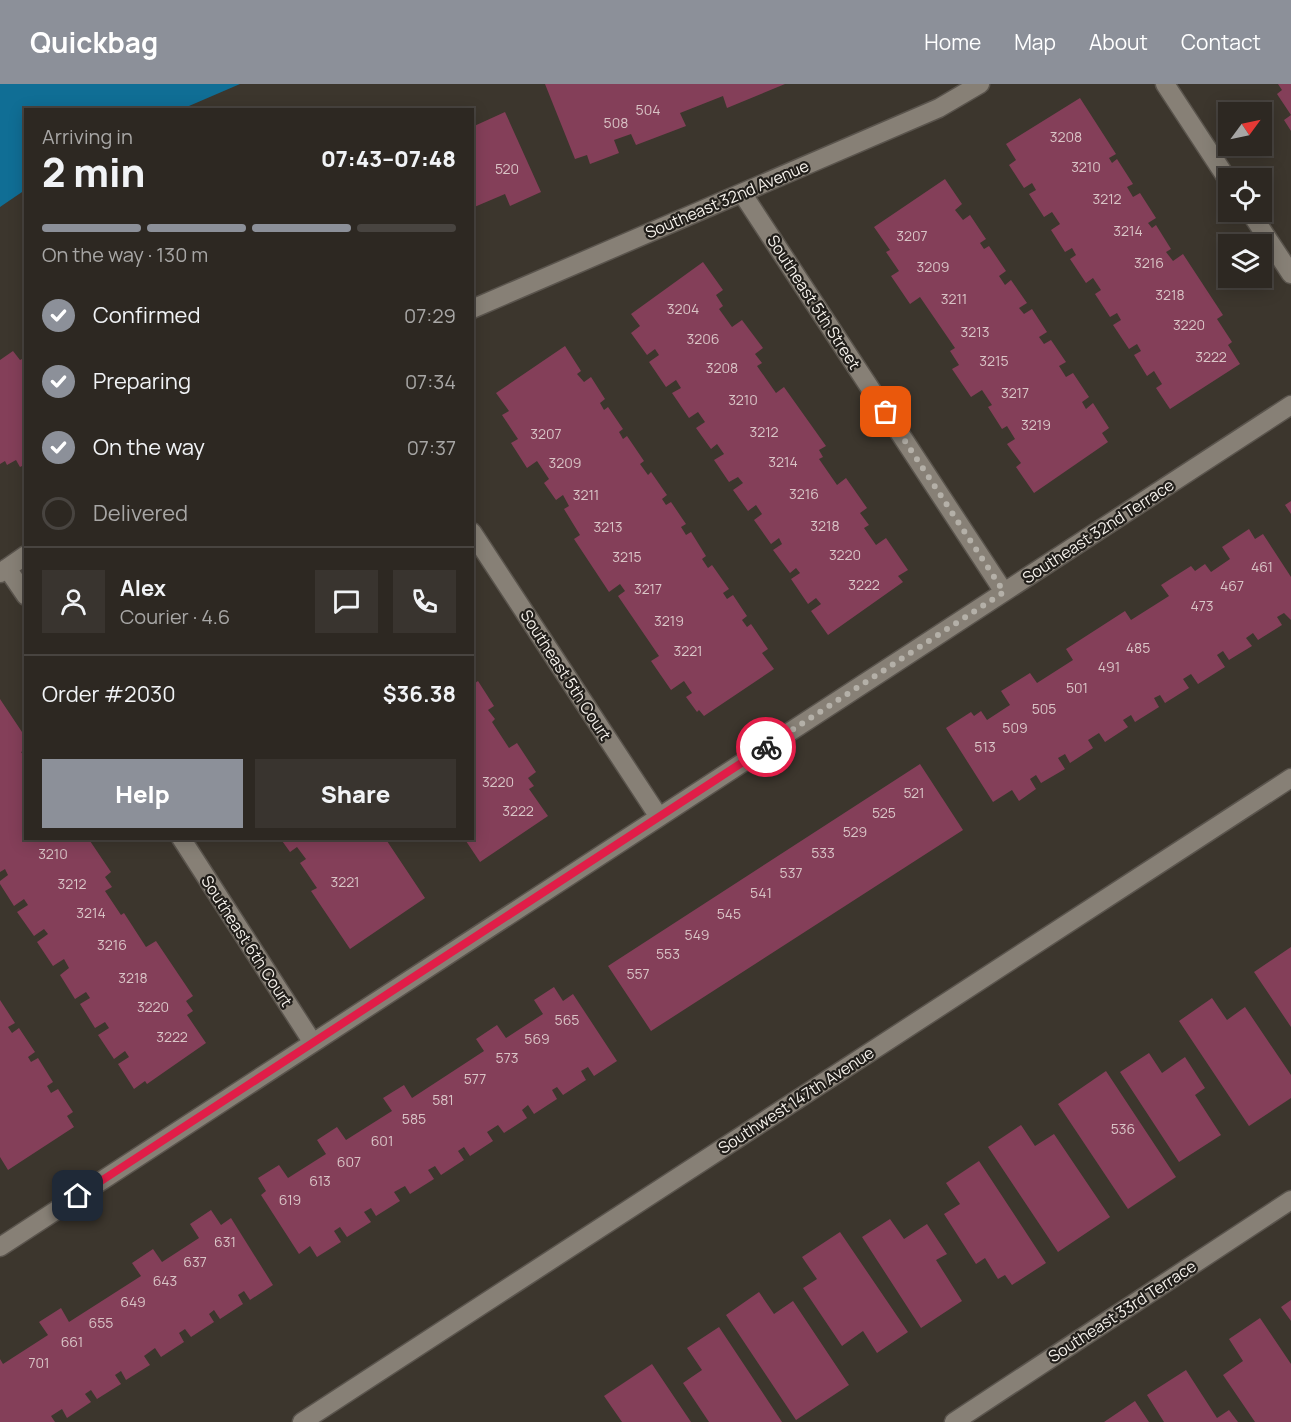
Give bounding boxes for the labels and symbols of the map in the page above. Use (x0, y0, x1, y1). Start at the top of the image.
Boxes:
house number: 504 (636, 100, 660, 119)
north arrow (1218, 102, 1272, 156)
house number: 508 (604, 113, 628, 132)
house number: 3208 (1050, 127, 1082, 146)
street label: Southeast 32nd Avenue (642, 155, 812, 243)
house number: 3210 (1071, 157, 1101, 176)
house number: 520 (495, 159, 519, 178)
house number: 3212 (1092, 189, 1122, 208)
house number: 3214 (1113, 221, 1143, 240)
house number: 3207 (896, 226, 928, 245)
street label: Southeast 5th Street (762, 231, 866, 373)
house number: 3216 (1134, 253, 1164, 272)
house number: 3209 (917, 257, 949, 276)
house number: 3218 (1155, 285, 1185, 304)
house number: 3211 (941, 289, 967, 308)
house number: 3204 (667, 299, 699, 318)
house number: 3220 (1173, 315, 1205, 334)
house number: 3213 (961, 322, 989, 341)
house number: 3206 (687, 329, 719, 348)
house number: 3222 (1195, 347, 1227, 366)
house number: 3215 (979, 351, 1009, 370)
house number: 3208 (706, 358, 738, 377)
house number: 3217 (1001, 383, 1029, 402)
pin (860, 386, 911, 437)
house number: 3210 (728, 390, 758, 409)
house number: 3219 (1021, 415, 1051, 434)
house number: 3212 (749, 422, 779, 441)
house number: 3207 (530, 424, 562, 443)
house number: 3214 (768, 452, 798, 471)
house number: 3209 (549, 453, 581, 472)
street label: Southeast 32nd Terrace (1018, 474, 1178, 588)
house number: 3216 (789, 484, 819, 503)
house number: 3211 (573, 485, 599, 504)
house number: 3218 (810, 516, 840, 535)
house number: 3213 (594, 517, 622, 536)
house number: 3220 (829, 545, 861, 564)
house number: 3215 (612, 547, 642, 566)
house number: 461 (1251, 557, 1273, 576)
house number: 3222 (848, 575, 880, 594)
house number: 467 (1220, 576, 1244, 595)
house number: 3217 (634, 579, 662, 598)
house number: 473 (1190, 596, 1214, 615)
street label: Southeast 5th Court (515, 605, 617, 745)
house number: 3219 (654, 611, 684, 630)
house number: 485 (1126, 638, 1150, 657)
house number: 3221 (673, 641, 703, 660)
house number: 491 (1098, 657, 1120, 676)
house number: 501 (1066, 678, 1088, 697)
house number: 505 (1032, 699, 1056, 718)
courier (736, 717, 796, 777)
house number: 509 (1002, 718, 1028, 737)
house number: 513 (974, 737, 996, 756)
house number: 3220 (482, 772, 514, 791)
house number: 521 (903, 783, 925, 802)
house number: 3222 (502, 801, 534, 820)
house number: 525 (872, 803, 896, 822)
house number: 529 (843, 822, 867, 841)
house number: 533 (811, 843, 835, 862)
house number: 3210 (38, 844, 68, 863)
house number: 537 (780, 863, 802, 882)
street label: Southeast 6th Court (196, 871, 298, 1011)
house number: 3221 (330, 872, 360, 891)
house number: 3212 (57, 874, 87, 893)
house number: 541 (750, 883, 772, 902)
house number: 3214 (76, 903, 106, 922)
house number: 545 (717, 904, 741, 923)
house number: 549 (685, 925, 709, 944)
house number: 3216 (97, 935, 127, 954)
house number: 553 (656, 944, 680, 963)
house number: 557 (626, 964, 650, 983)
house number: 3218 (118, 968, 148, 987)
house number: 3220 (137, 997, 169, 1016)
house number: 565 (555, 1010, 579, 1029)
house number: 3222 (156, 1027, 188, 1046)
house number: 569 (524, 1029, 550, 1048)
street label: Southwest 147th Avenue (714, 1041, 878, 1159)
house number: 573 (496, 1048, 518, 1067)
house number: 577 (464, 1069, 486, 1088)
house number: 581 (432, 1090, 454, 1109)
house number: 585 (402, 1109, 426, 1128)
house number: 536 (1111, 1119, 1135, 1138)
house number: 601 (371, 1131, 393, 1150)
house number: 607 (337, 1152, 361, 1171)
pin (52, 1170, 103, 1221)
house number: 613 (309, 1171, 331, 1190)
house number: 619 (279, 1190, 301, 1209)
house number: 631 (214, 1232, 236, 1251)
house number: 637 (183, 1252, 207, 1271)
street label: Southeast 33rd Terrace (1044, 1255, 1200, 1367)
house number: 643 (153, 1271, 177, 1290)
house number: 649 (120, 1292, 146, 1311)
house number: 655 (89, 1313, 113, 1332)
house number: 661 (61, 1332, 83, 1351)
house number: 701 (28, 1353, 50, 1372)

